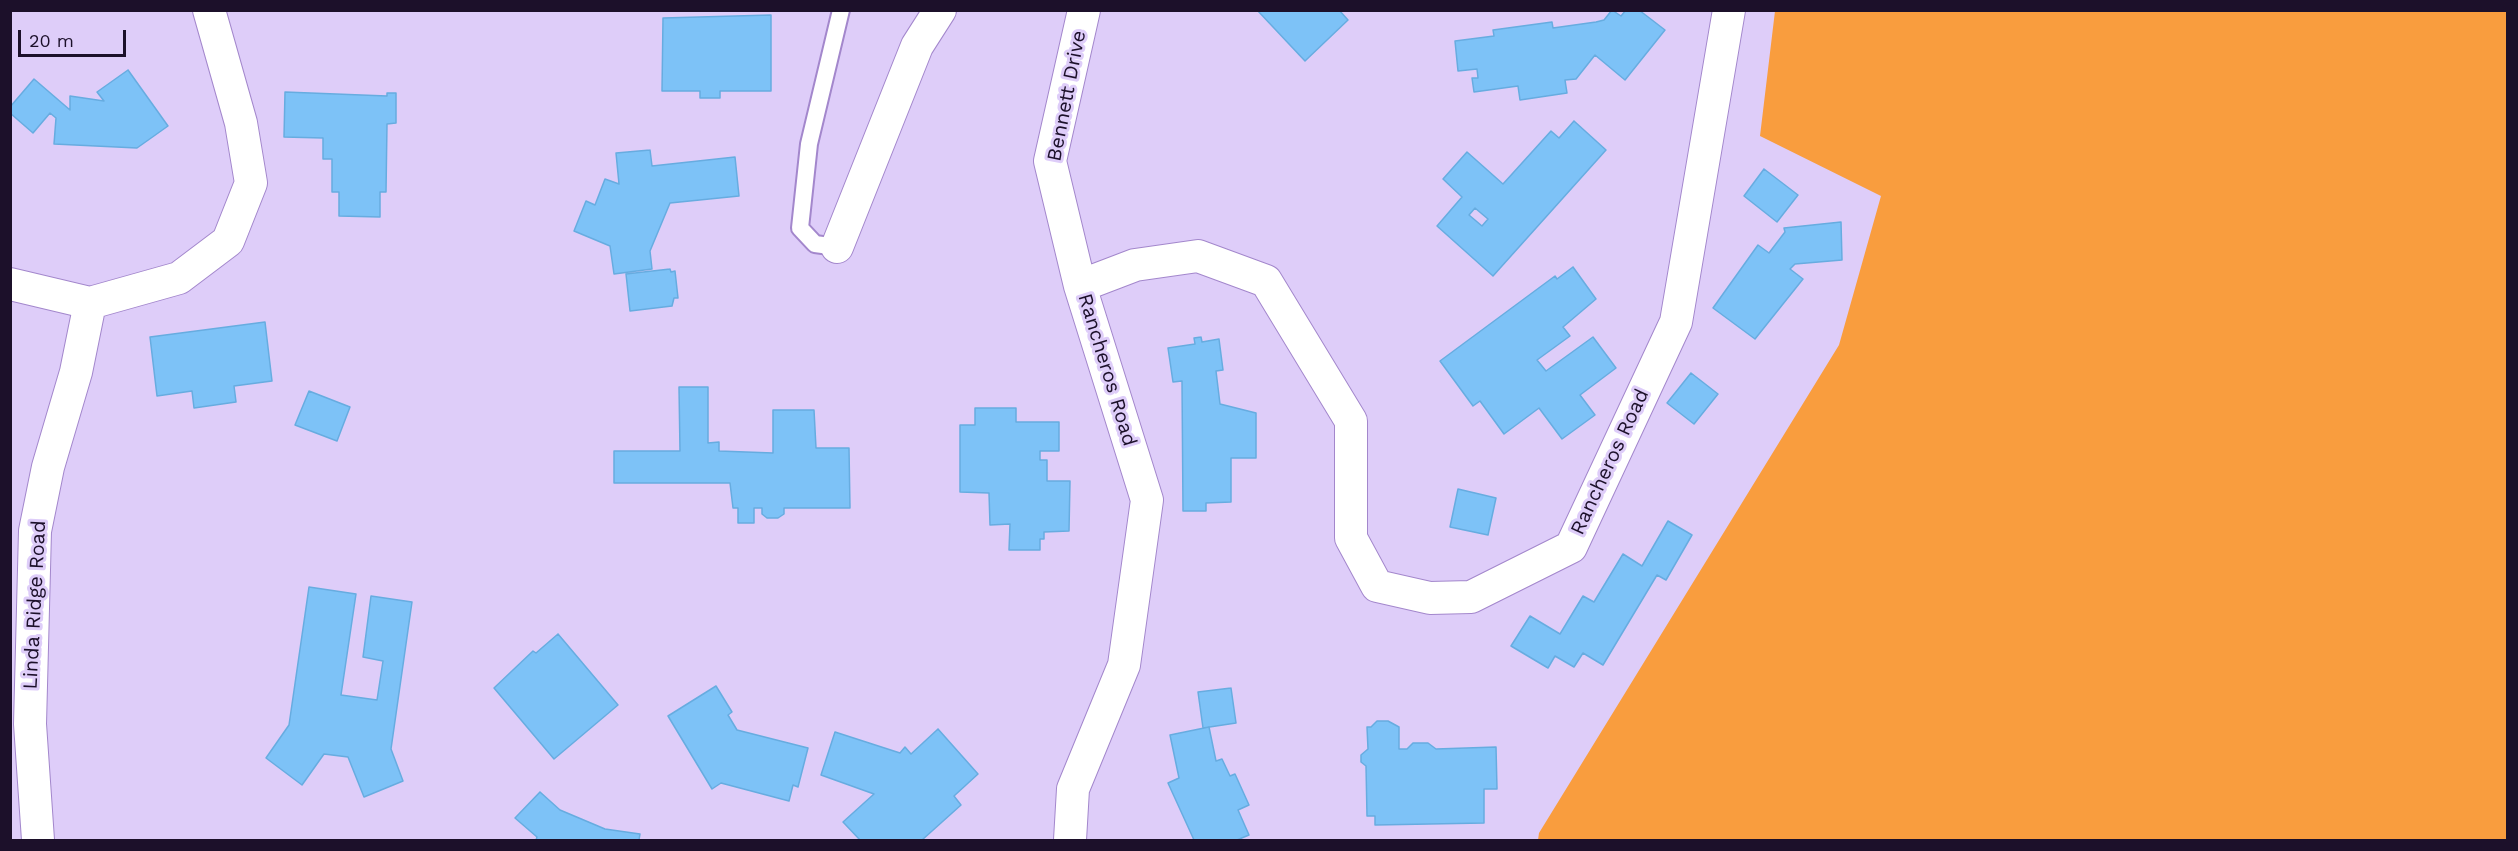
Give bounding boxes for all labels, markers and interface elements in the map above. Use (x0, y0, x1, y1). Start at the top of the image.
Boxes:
scale bar (21, 18, 129, 56)
street label: Bennett Drive (1043, 29, 1091, 163)
text: 20 m (29, 30, 74, 51)
street label: Rancheros Road (1072, 291, 1142, 449)
street label: Rancheros Road (1566, 385, 1654, 539)
street label: Linda Ridge Road (19, 520, 51, 690)

